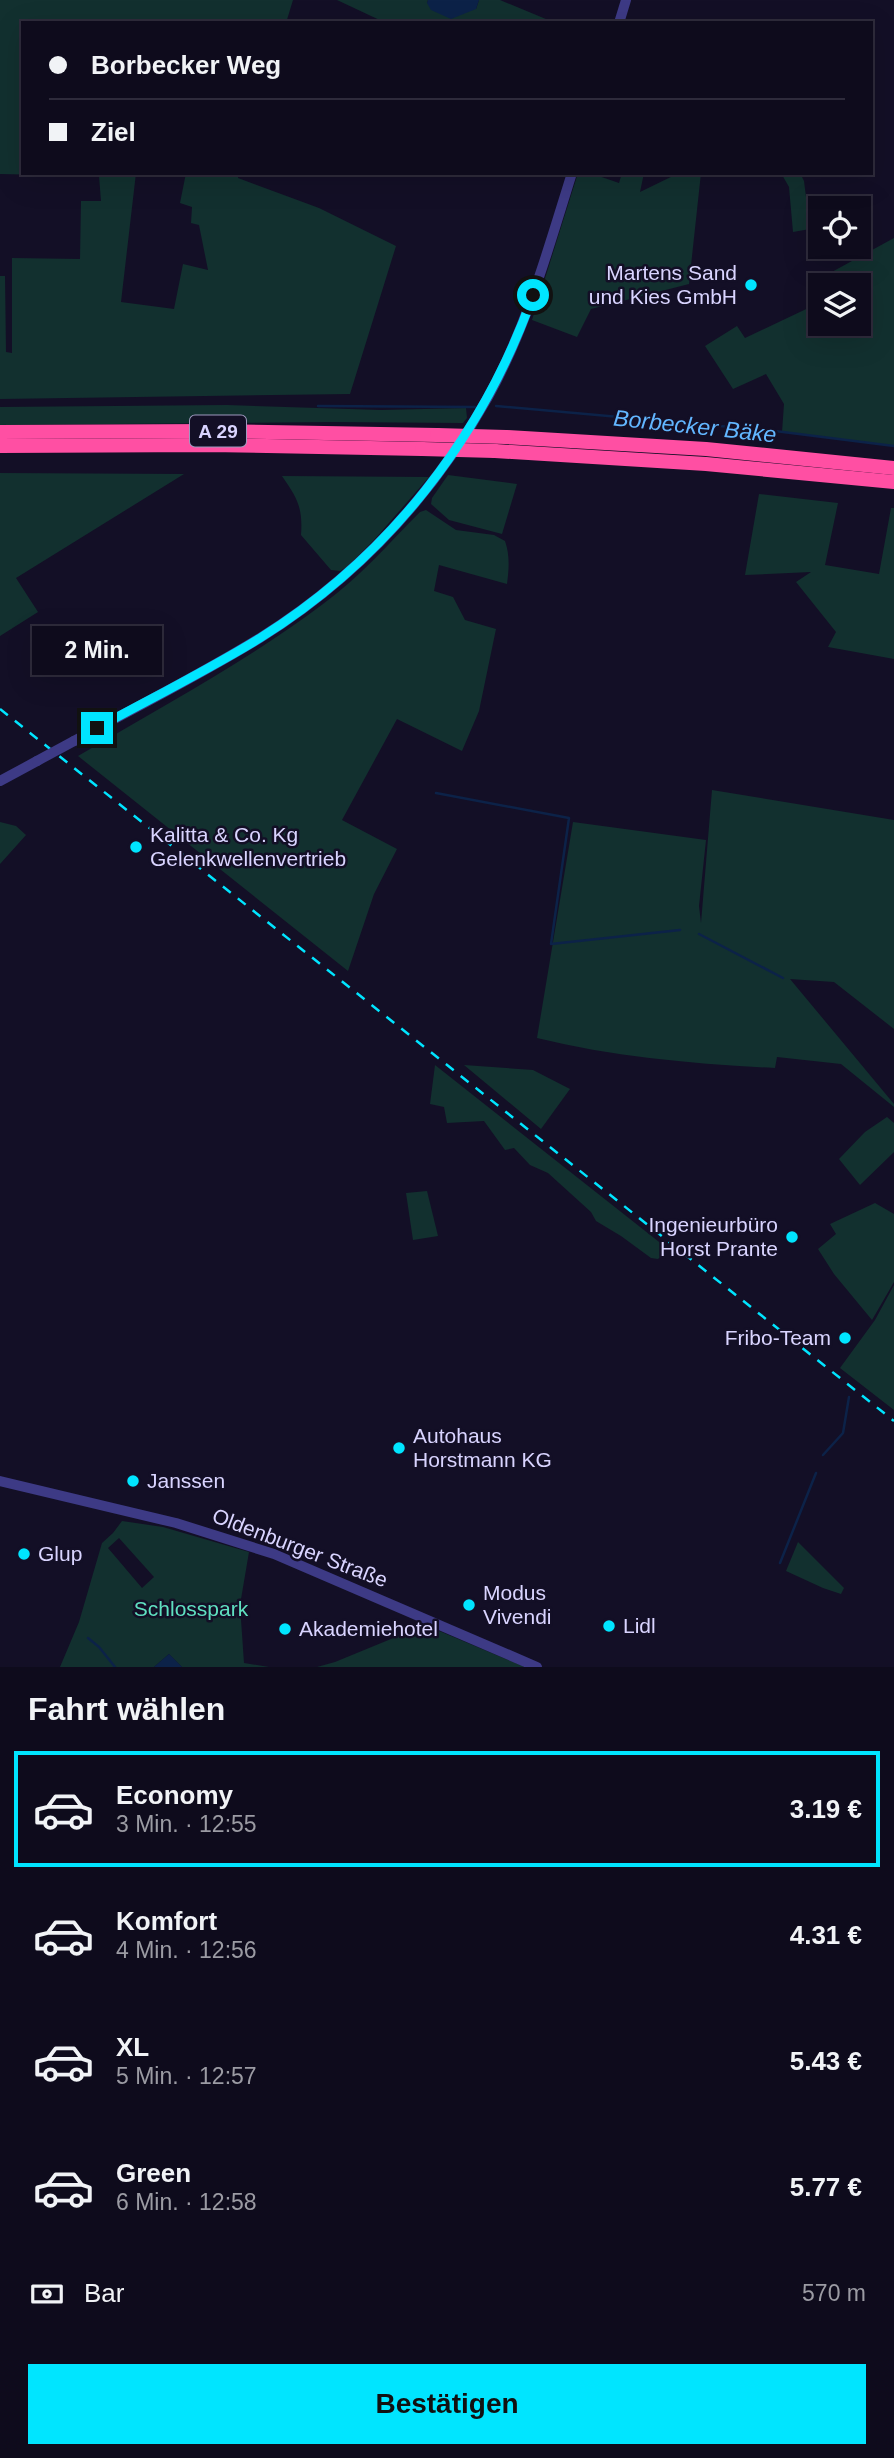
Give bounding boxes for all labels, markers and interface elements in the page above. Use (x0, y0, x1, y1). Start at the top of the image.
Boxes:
text: Borbecker Weg (91, 50, 281, 80)
text: Ziel (91, 117, 136, 147)
map controls (808, 196, 871, 336)
button: locate (808, 196, 871, 259)
place label: Martens Sand und Kies GmbH (589, 261, 737, 308)
button: layers (808, 273, 871, 336)
marker: Martens Sand und Kies GmbH (743, 277, 759, 293)
route start (517, 279, 549, 311)
water label: Borbecker Bäke (612, 405, 778, 447)
road number: A 29 (190, 416, 246, 446)
callout: 2 Min. (32, 626, 162, 676)
text: 2 Min. (64, 637, 130, 663)
route end (81, 712, 113, 744)
place label: Kalitta & Co. Kg Gelenkwellenvertrieb (150, 823, 346, 870)
marker: Kalitta & Co. Kg Gelenkwellenvertrieb (128, 839, 144, 855)
place label: Ingenieurbüro Horst Prante (648, 1213, 778, 1260)
marker: Ingenieurbüro Horst Prante (784, 1229, 800, 1245)
place label: Fribo-Team (725, 1326, 831, 1349)
marker: Fribo-Team (837, 1330, 853, 1346)
place label: Autohaus Horstmann KG (413, 1424, 552, 1471)
marker: Autohaus Horstmann KG (391, 1440, 407, 1456)
place label: Janssen (147, 1469, 225, 1492)
marker: Janssen (125, 1473, 141, 1489)
street label: Oldenburger Straße (209, 1504, 391, 1592)
place label: Glup (38, 1542, 82, 1565)
marker: Glup (16, 1546, 32, 1562)
place label: Modus Vivendi (483, 1581, 552, 1628)
park label: Schlosspark (134, 1597, 249, 1620)
marker: Modus Vivendi (461, 1597, 477, 1613)
place label: Lidl (623, 1614, 656, 1637)
place label: Akademiehotel (299, 1617, 438, 1640)
marker: Lidl (601, 1618, 617, 1634)
marker: Akademiehotel (277, 1621, 293, 1637)
text: Fahrt wählen (28, 1691, 225, 1727)
icon: car (32, 1778, 95, 1841)
text: Economy (116, 1780, 233, 1810)
text: 3.19 € (790, 1794, 862, 1824)
text: 3 Min. · 12:55 (116, 1811, 257, 1837)
icon: car (32, 1904, 95, 1967)
text: Komfort (116, 1906, 217, 1936)
text: 4.31 € (790, 1920, 862, 1950)
text: 4 Min. · 12:56 (116, 1937, 257, 1963)
icon: car (32, 2030, 95, 2093)
text: XL (116, 2032, 149, 2062)
text: 5.43 € (790, 2046, 862, 2076)
text: 5 Min. · 12:57 (116, 2063, 257, 2089)
icon: car (32, 2156, 95, 2219)
text: Green (116, 2158, 191, 2188)
text: 5.77 € (790, 2172, 862, 2202)
text: 6 Min. · 12:58 (116, 2189, 257, 2215)
icon: cash (28, 2275, 66, 2313)
text: Bar (84, 2278, 124, 2308)
text: 570 m (802, 2280, 866, 2306)
button: Bestätigen (28, 2364, 866, 2444)

